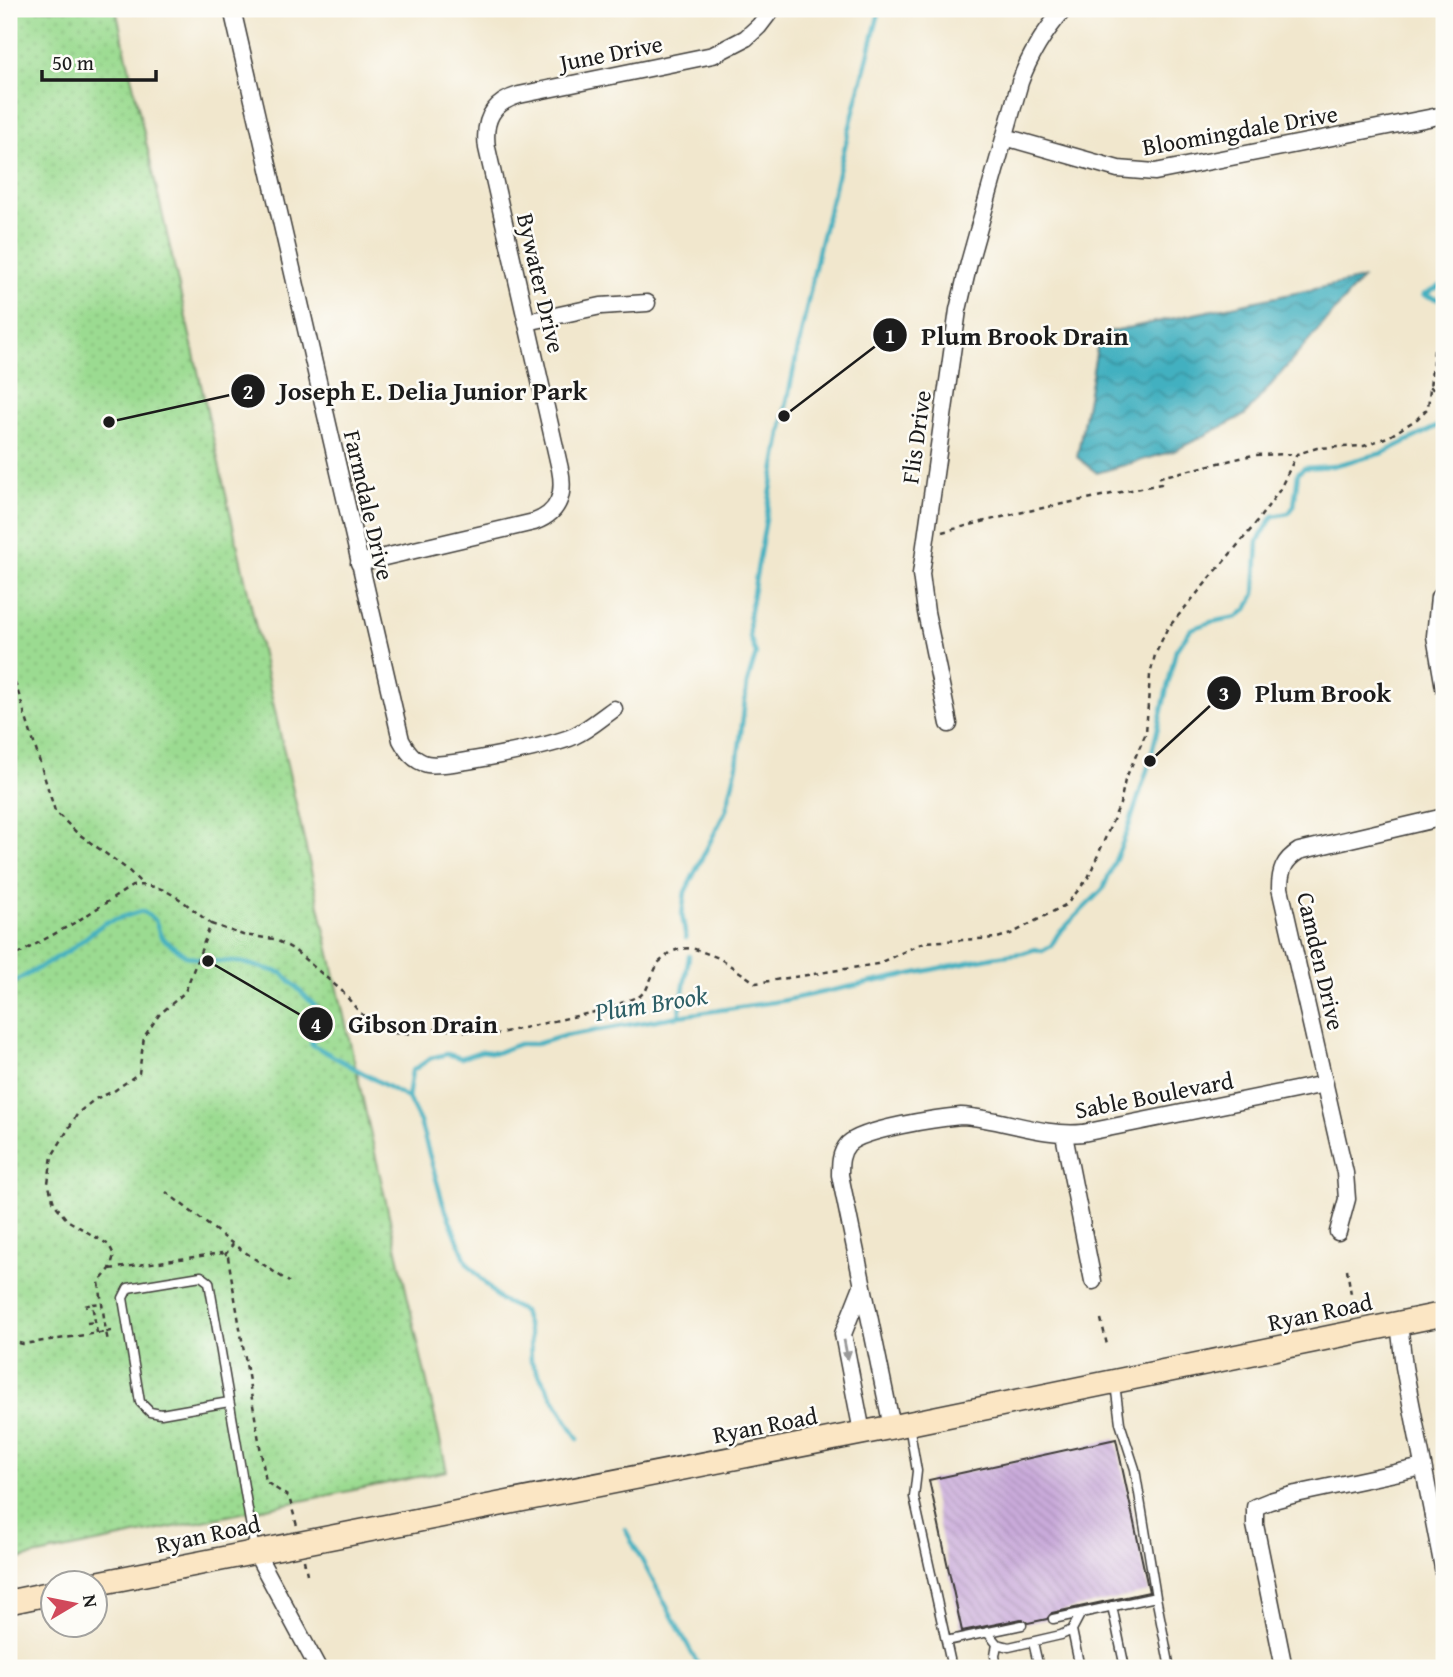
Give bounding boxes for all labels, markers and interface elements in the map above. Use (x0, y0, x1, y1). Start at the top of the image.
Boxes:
street label: June Drive (553, 26, 666, 81)
scale bar (42, 38, 156, 82)
text: 50 m (52, 47, 94, 78)
street label: Bloomingdale Drive (1140, 96, 1340, 164)
street label: Bywater Drive (508, 210, 574, 356)
callout: Plum Brook Drain (873, 312, 1143, 359)
text: Plum Brook Drain (921, 316, 1129, 355)
text: 1 (885, 320, 895, 351)
callout: Joseph E. Delia Junior Park (230, 368, 601, 415)
text: Joseph E. Delia Junior Park (275, 371, 587, 410)
text: 2 (243, 376, 253, 407)
street label: Flis Drive (892, 388, 940, 486)
street label: Farmdale Drive (335, 427, 403, 583)
callout: Plum Brook (1206, 670, 1405, 717)
text: Plum Brook (1255, 673, 1391, 712)
text: 3 (1219, 678, 1229, 709)
street label: Camden Drive (1288, 889, 1354, 1033)
water label: Plum Brook (591, 975, 710, 1031)
callout: Gibson Drain (299, 1001, 511, 1048)
text: Gibson Drain (348, 1004, 498, 1043)
text: 4 (311, 1009, 322, 1040)
street label: Sable Boulevard (1072, 1062, 1236, 1128)
street label: Ryan Road (1265, 1284, 1376, 1340)
one-way arrow (840, 1339, 851, 1361)
street label: Ryan Road (710, 1398, 820, 1452)
street label: Ryan Road (153, 1506, 264, 1562)
north arrow (38, 1568, 108, 1638)
text: N (76, 1592, 106, 1610)

